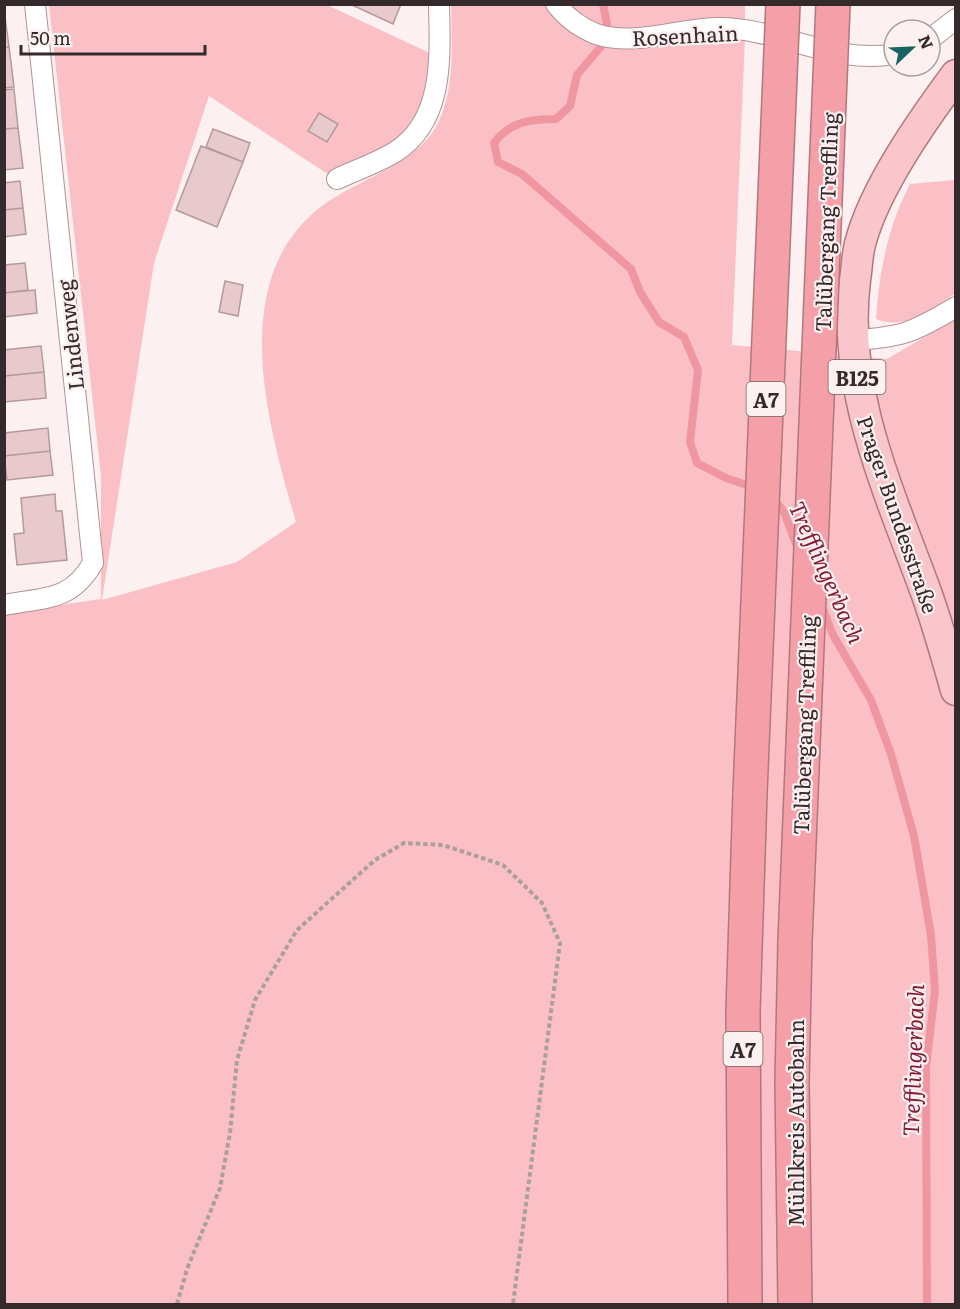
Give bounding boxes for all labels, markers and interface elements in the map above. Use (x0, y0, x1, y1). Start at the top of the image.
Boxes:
street label: Rosenhain (631, 16, 739, 52)
scale bar (21, 18, 206, 56)
north arrow (882, 18, 942, 78)
text: 50 m (30, 24, 71, 51)
text: N (913, 31, 940, 53)
street label: Talübergang Treffling (806, 111, 844, 332)
street label: Lindenweg (48, 278, 90, 392)
road number: B125 (828, 360, 886, 394)
road number: A7 (746, 382, 786, 416)
street label: Prager Bundesstraße (851, 411, 947, 617)
water label: Trefflingerbach (782, 496, 874, 648)
street label: Talübergang Treffling (784, 614, 822, 835)
water label: Trefflingerbach (893, 983, 931, 1137)
street label: Mühlkreis Autobahn (779, 1019, 810, 1227)
road number: A7 (724, 1032, 762, 1066)

